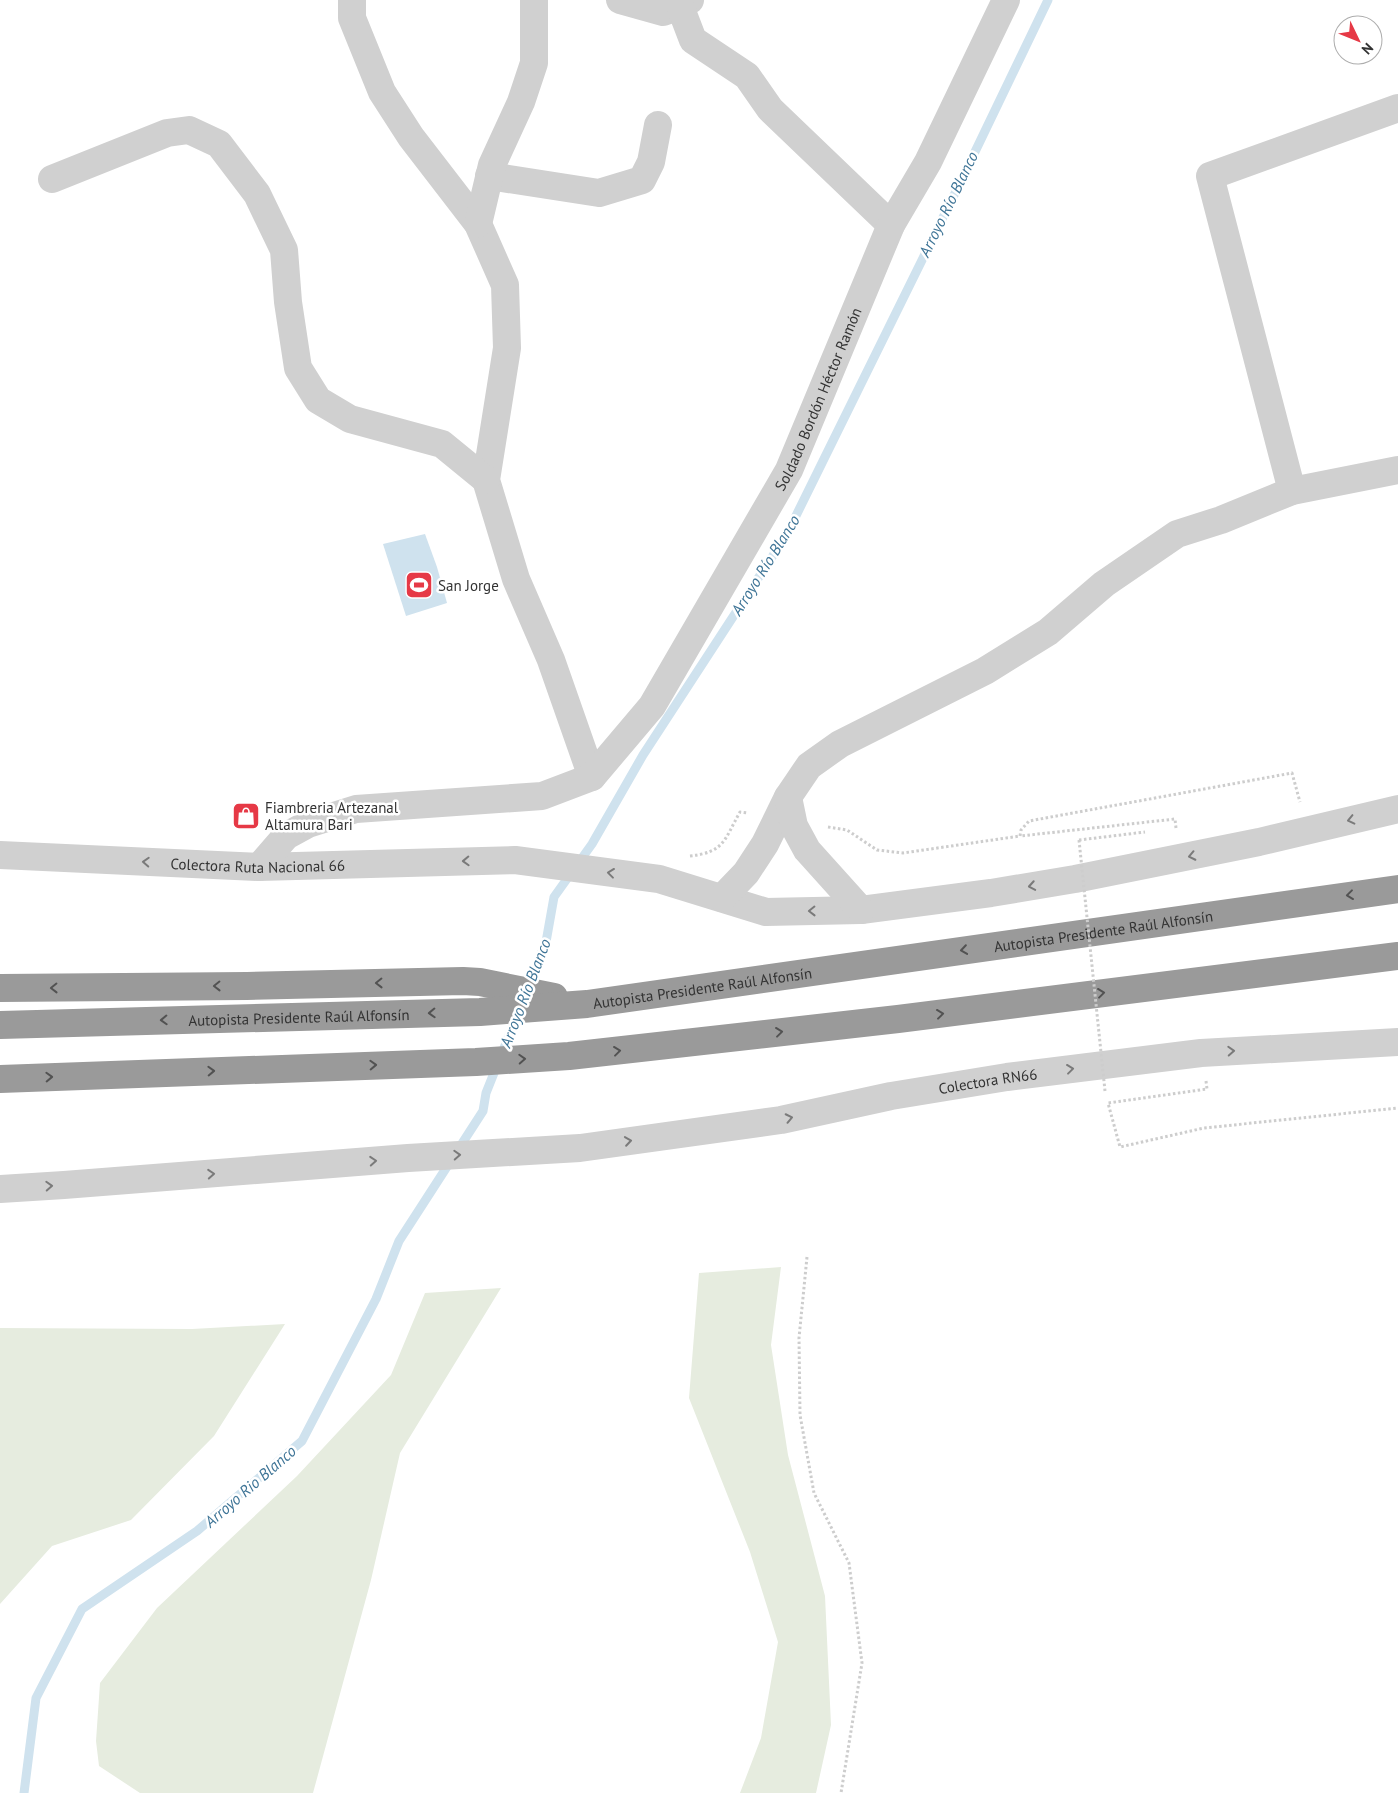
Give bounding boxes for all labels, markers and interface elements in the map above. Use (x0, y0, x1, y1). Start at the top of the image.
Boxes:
north arrow (1333, 15, 1383, 65)
text: N (1358, 39, 1377, 58)
water label: Arroyo Río Blanco (913, 148, 982, 261)
street label: Soldado Bordón Héctor Ramón (770, 304, 865, 494)
water label: Arroyo Río Blanco (726, 511, 804, 620)
sports icon: San Jorge (404, 570, 434, 600)
place label: San Jorge (438, 576, 499, 595)
place label: Fiambreria Artezanal Altamura Bari (265, 798, 399, 834)
shop icon: Fiambreria Artezanal Altamura Bari (231, 801, 261, 831)
one-way arrow (1346, 814, 1355, 825)
one-way arrow (1188, 850, 1196, 860)
street label: Colectora Ruta Nacional 66 (170, 853, 345, 877)
one-way arrow (142, 856, 150, 867)
one-way arrow (462, 856, 470, 867)
one-way arrow (607, 868, 615, 879)
one-way arrow (1028, 881, 1037, 891)
one-way arrow (1345, 889, 1353, 900)
one-way arrow (808, 906, 816, 916)
street label: Autopista Presidente Raúl Alfonsín (993, 906, 1214, 956)
water label: Arroyo Río Blanco (495, 936, 555, 1051)
one-way arrow (959, 945, 968, 955)
street label: Autopista Presidente Raúl Alfonsín (592, 963, 813, 1013)
one-way arrow (375, 977, 383, 988)
one-way arrow (212, 981, 220, 991)
one-way arrow (50, 983, 58, 994)
one-way arrow (1098, 988, 1106, 999)
street label: Autopista Presidente Raúl Alfonsín (188, 1004, 410, 1029)
one-way arrow (427, 1008, 435, 1018)
one-way arrow (936, 1009, 945, 1019)
one-way arrow (160, 1015, 168, 1026)
one-way arrow (775, 1027, 783, 1038)
one-way arrow (614, 1046, 622, 1057)
one-way arrow (1228, 1046, 1235, 1056)
one-way arrow (519, 1054, 527, 1064)
one-way arrow (370, 1060, 378, 1071)
street label: Colectora RN66 (937, 1064, 1038, 1098)
one-way arrow (1066, 1064, 1074, 1075)
one-way arrow (207, 1066, 215, 1077)
one-way arrow (45, 1072, 53, 1083)
one-way arrow (785, 1113, 793, 1124)
one-way arrow (625, 1136, 633, 1147)
one-way arrow (453, 1150, 461, 1161)
one-way arrow (369, 1156, 377, 1167)
one-way arrow (207, 1168, 215, 1179)
one-way arrow (45, 1181, 53, 1191)
water label: Arroyo Rio Blanco (199, 1441, 300, 1532)

